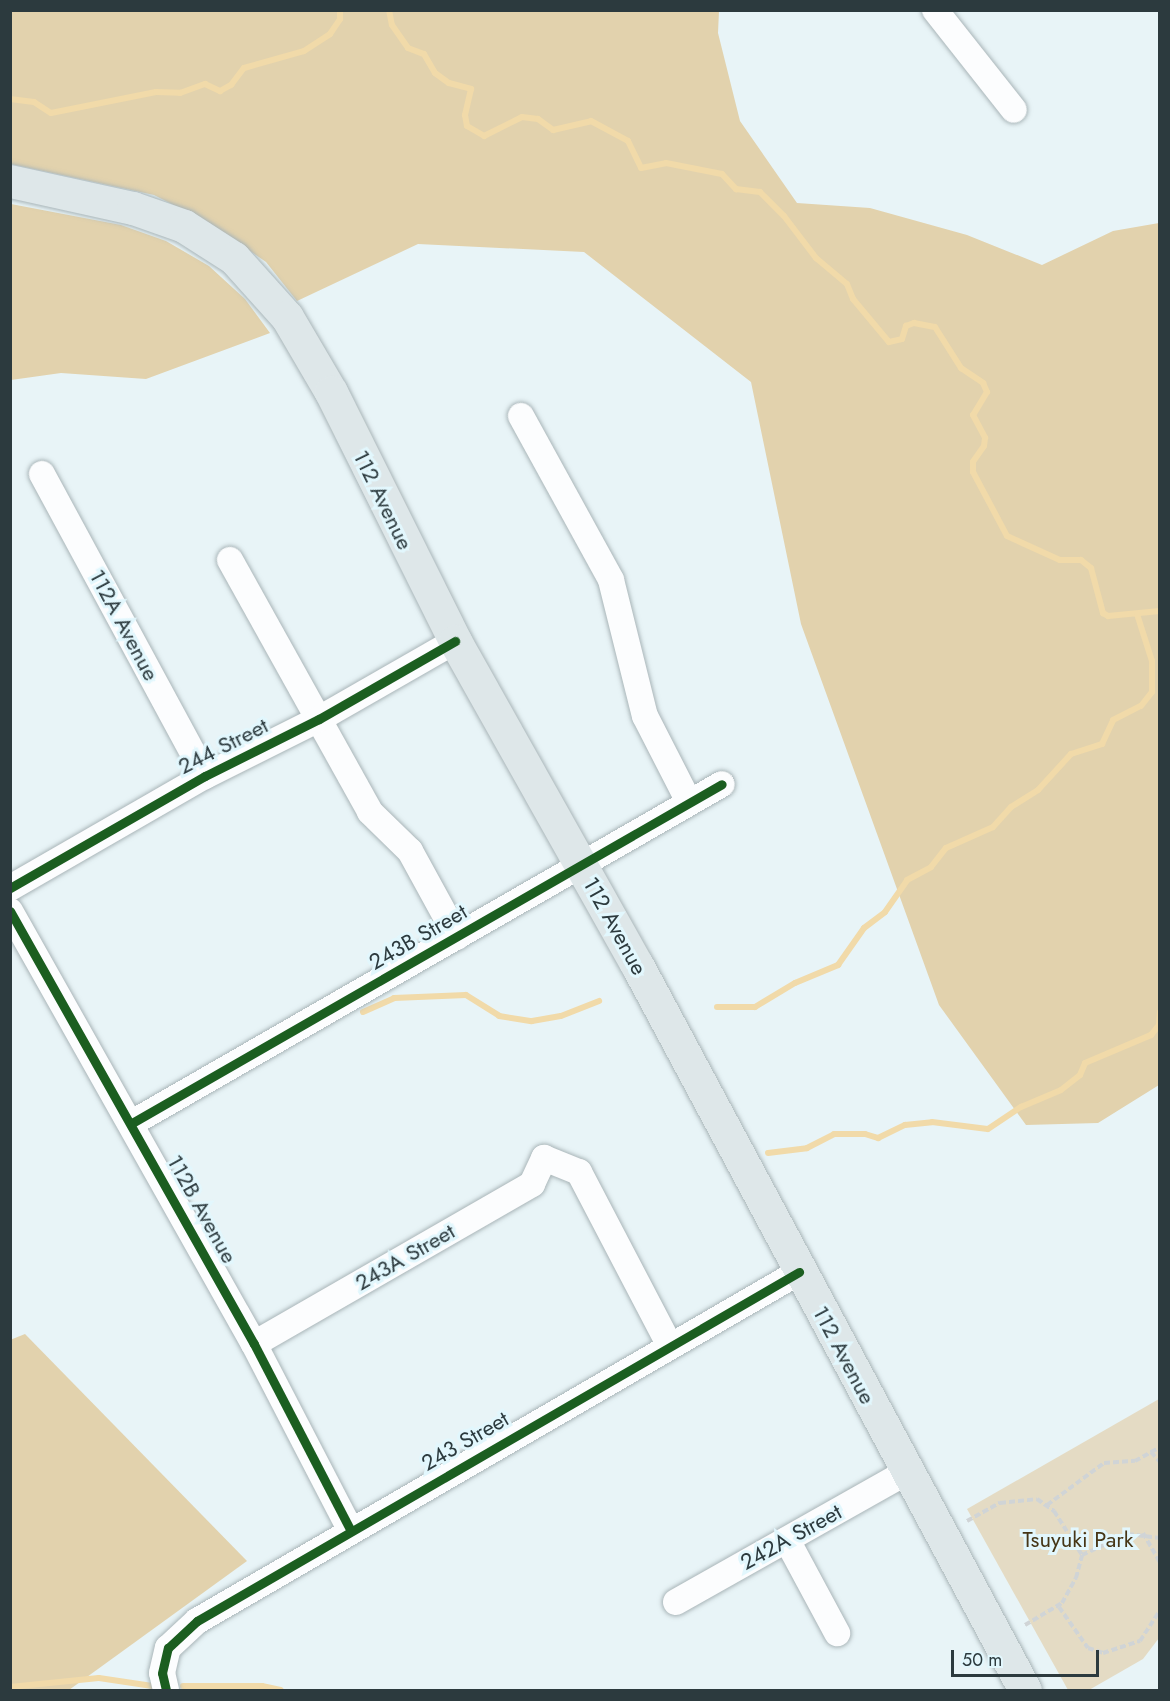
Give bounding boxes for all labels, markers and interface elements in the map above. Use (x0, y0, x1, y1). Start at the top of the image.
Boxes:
street label: 112 Avenue (348, 446, 418, 554)
street label: 112A Avenue (84, 565, 164, 685)
street label: 244 Street (174, 712, 272, 780)
street label: 112 Avenue (577, 873, 653, 979)
street label: 243B Street (364, 898, 472, 976)
street label: 112B Avenue (161, 1150, 243, 1268)
street label: 243A Street (350, 1218, 460, 1296)
street label: 112 Avenue (807, 1301, 881, 1409)
street label: 243 Street (417, 1405, 513, 1477)
street label: 242A Street (736, 1498, 846, 1576)
park label: Tsuyuki Park (1023, 1527, 1133, 1553)
scale bar (954, 1638, 1102, 1676)
text: 50 m (962, 1647, 1002, 1673)

